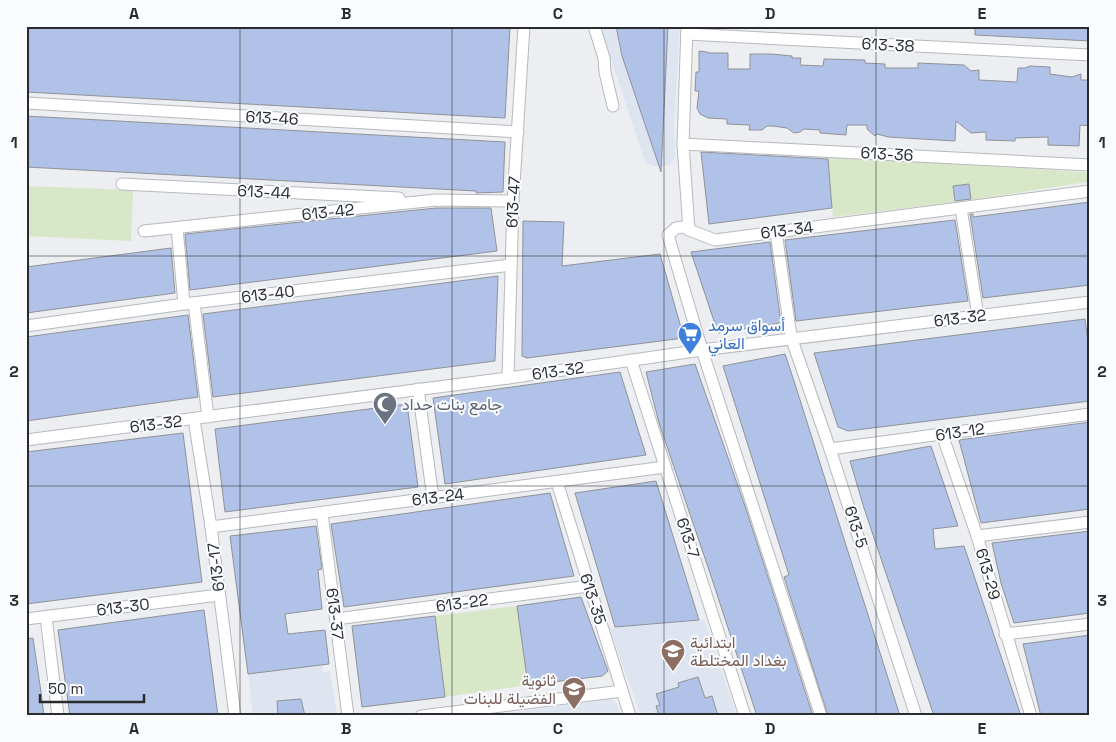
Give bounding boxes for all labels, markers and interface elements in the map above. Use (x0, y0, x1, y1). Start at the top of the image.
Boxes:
text: A (129, 3, 139, 24)
text: B (341, 3, 351, 24)
text: C (553, 3, 563, 24)
text: D (765, 3, 775, 24)
text: E (978, 3, 987, 24)
street label: 613-38 (861, 33, 915, 57)
street label: 613-46 (245, 106, 299, 130)
text: 1 (10, 132, 18, 153)
text: 1 (1098, 132, 1106, 153)
street label: 613-36 (860, 142, 914, 166)
street label: 613-47 (501, 176, 525, 228)
street label: 613-44 (237, 180, 291, 204)
street label: 613-42 (301, 199, 355, 225)
street label: 613-34 (759, 216, 815, 244)
street label: 613-40 (240, 280, 296, 308)
street label: 613-32 (933, 304, 987, 332)
place label: أسواق سرمد العاني (708, 315, 785, 357)
supermarket icon: أسواق سرمد العاني (677, 321, 703, 355)
street label: 613-32 (530, 357, 586, 385)
text: 2 (9, 361, 19, 382)
text: 2 (1097, 361, 1107, 382)
mosque icon: جامع بنات حداد (372, 391, 398, 425)
place label: جامع بنات حداد (402, 394, 502, 416)
street label: 613-32 (129, 410, 183, 438)
street label: 613-12 (934, 418, 986, 446)
street label: 613-24 (411, 483, 465, 511)
street label: 613-5 (839, 503, 873, 551)
street label: 613-7 (672, 515, 704, 561)
street label: 613-17 (203, 541, 229, 593)
street label: 613-29 (971, 546, 1005, 602)
street label: 613-35 (575, 571, 611, 627)
street label: 613-37 (321, 587, 349, 641)
street label: 613-22 (434, 589, 490, 617)
text: 3 (9, 590, 19, 611)
text: 3 (1097, 590, 1107, 611)
street label: 613-30 (95, 593, 151, 621)
place label: ابتدائية بغداد المختلطة (690, 632, 787, 671)
school or university icon: ابتدائية بغداد المختلطة (660, 638, 686, 672)
place label: ثانوية الفضيلة للبنات (464, 670, 556, 709)
scale bar (40, 672, 144, 704)
school or university icon: ثانوية الفضيلة للبنات (561, 676, 587, 710)
text: 50 m (48, 679, 83, 698)
text: A (129, 718, 139, 739)
text: B (341, 718, 351, 739)
text: C (553, 718, 563, 739)
text: D (765, 718, 775, 739)
text: E (978, 718, 987, 739)

